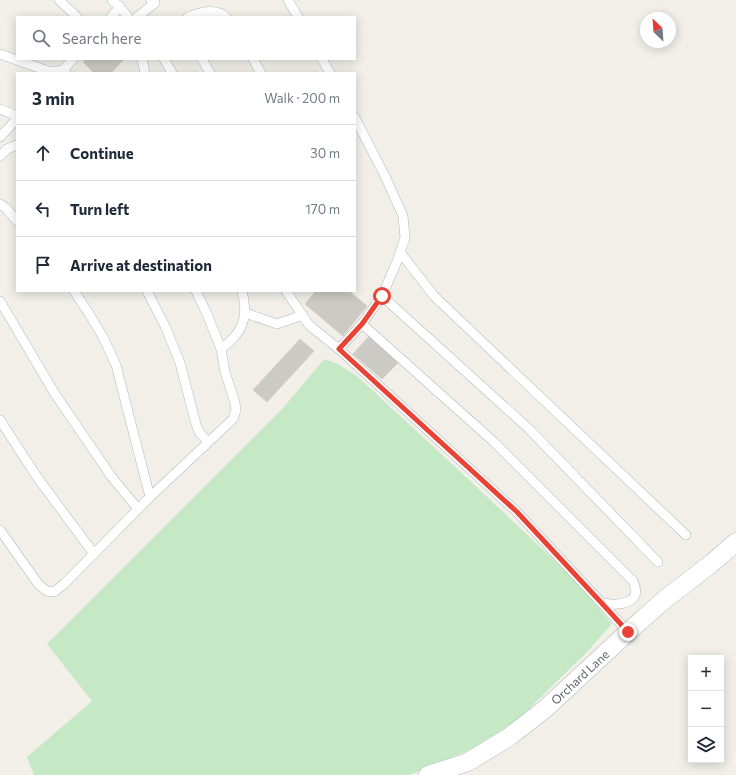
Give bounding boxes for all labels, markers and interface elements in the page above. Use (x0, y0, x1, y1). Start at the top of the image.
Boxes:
north arrow (640, 12, 676, 48)
search box (16, 16, 356, 60)
icon: search (30, 27, 52, 49)
text: Search here (62, 29, 141, 47)
text: 3 min (32, 88, 75, 109)
text: Walk · 200 m (264, 90, 340, 106)
icon: ahead (32, 142, 54, 164)
text: Continue (70, 144, 134, 162)
text: 30 m (310, 145, 340, 161)
icon: left (32, 198, 54, 220)
text: Turn left (70, 200, 129, 218)
text: 170 m (305, 201, 340, 217)
icon: arrive (32, 254, 54, 276)
text: Arrive at destination (70, 256, 212, 274)
route start (373, 287, 391, 305)
route end (619, 623, 637, 641)
street label: Orchard Lane (548, 647, 611, 707)
map controls (688, 655, 724, 763)
button: + (688, 655, 724, 691)
button: − (688, 691, 724, 727)
button: layers (688, 727, 724, 763)

